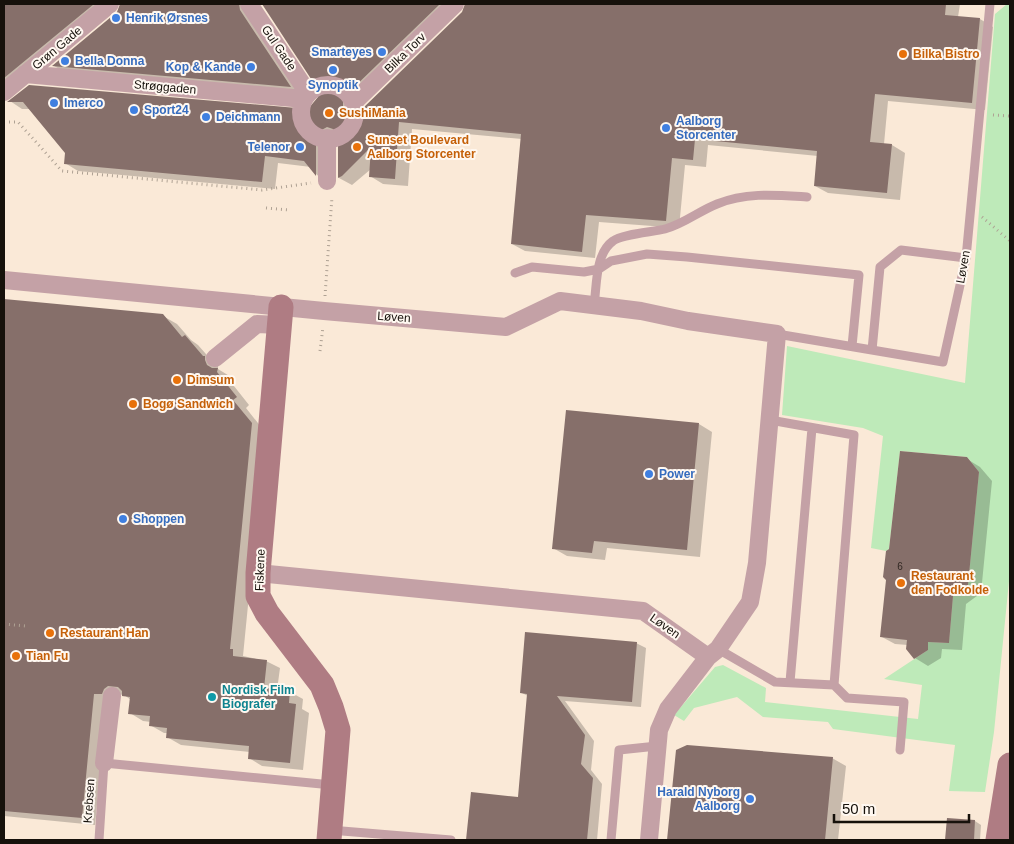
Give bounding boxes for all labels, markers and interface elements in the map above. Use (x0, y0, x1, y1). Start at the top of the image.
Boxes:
place label: Henrik Ørsnes (126, 11, 208, 25)
marker: Henrik Ørsnes (110, 12, 122, 24)
street label: Grøn Gade (30, 23, 85, 73)
street label: Gul Gade (259, 23, 299, 73)
street label: Bilka Torv (382, 30, 428, 76)
place label: Smarteyes (311, 45, 372, 59)
marker: Smarteyes (376, 46, 388, 58)
place label: Bilka Bistro (913, 47, 980, 61)
marker: Bilka Bistro (897, 48, 909, 60)
place label: Bella Donna (75, 54, 145, 68)
marker: Bella Donna (59, 55, 71, 67)
place label: Kop & Kande (166, 60, 241, 74)
marker: Kop & Kande (245, 61, 257, 73)
marker: Synoptik (327, 64, 339, 76)
street label: Strøggaden (133, 77, 197, 97)
place label: Synoptik (308, 78, 359, 92)
place label: Imerco (64, 96, 103, 110)
marker: Imerco (48, 97, 60, 109)
place label: Sport24 (144, 103, 189, 117)
marker: Sport24 (128, 104, 140, 116)
place label: SushiMania (339, 106, 406, 120)
marker: SushiMania (323, 107, 335, 119)
place label: Deichmann (216, 110, 281, 124)
marker: Deichmann (200, 111, 212, 123)
place label: Aalborg Storcenter (676, 114, 736, 142)
marker: Aalborg Storcenter (660, 122, 672, 134)
place label: Sunset Boulevard Aalborg Storcenter (367, 133, 476, 161)
place label: Telenor (248, 140, 290, 154)
marker: Telenor (294, 141, 306, 153)
marker: Sunset Boulevard Aalborg Storcenter (351, 141, 363, 153)
street label: Løven (953, 249, 973, 285)
street label: Løven (377, 309, 411, 325)
place label: Dimsum (187, 373, 234, 387)
marker: Dimsum (171, 374, 183, 386)
place label: Bogø Sandwich (143, 397, 233, 411)
marker: Bogø Sandwich (127, 398, 139, 410)
place label: Power (659, 467, 695, 481)
marker: Power (643, 468, 655, 480)
place label: Shoppen (133, 512, 184, 526)
marker: Shoppen (117, 513, 129, 525)
street label: Fiskene (252, 548, 268, 591)
house number: 6 (897, 561, 903, 572)
place label: Restaurant den Fodkolde (911, 569, 989, 597)
marker: Restaurant den Fodkolde (895, 577, 907, 589)
street label: Løven (647, 611, 683, 641)
place label: Restaurant Han (60, 626, 149, 640)
marker: Restaurant Han (44, 627, 56, 639)
place label: Tian Fu (26, 649, 68, 663)
marker: Tian Fu (10, 650, 22, 662)
place label: Nordisk Film Biografer (222, 683, 295, 711)
marker: Nordisk Film Biografer (206, 691, 218, 703)
street label: Krebsen (80, 778, 98, 824)
place label: Harald Nyborg Aalborg (657, 785, 740, 813)
scale bar (834, 792, 969, 824)
marker: Harald Nyborg Aalborg (744, 793, 756, 805)
text: 50 m (842, 800, 875, 817)

